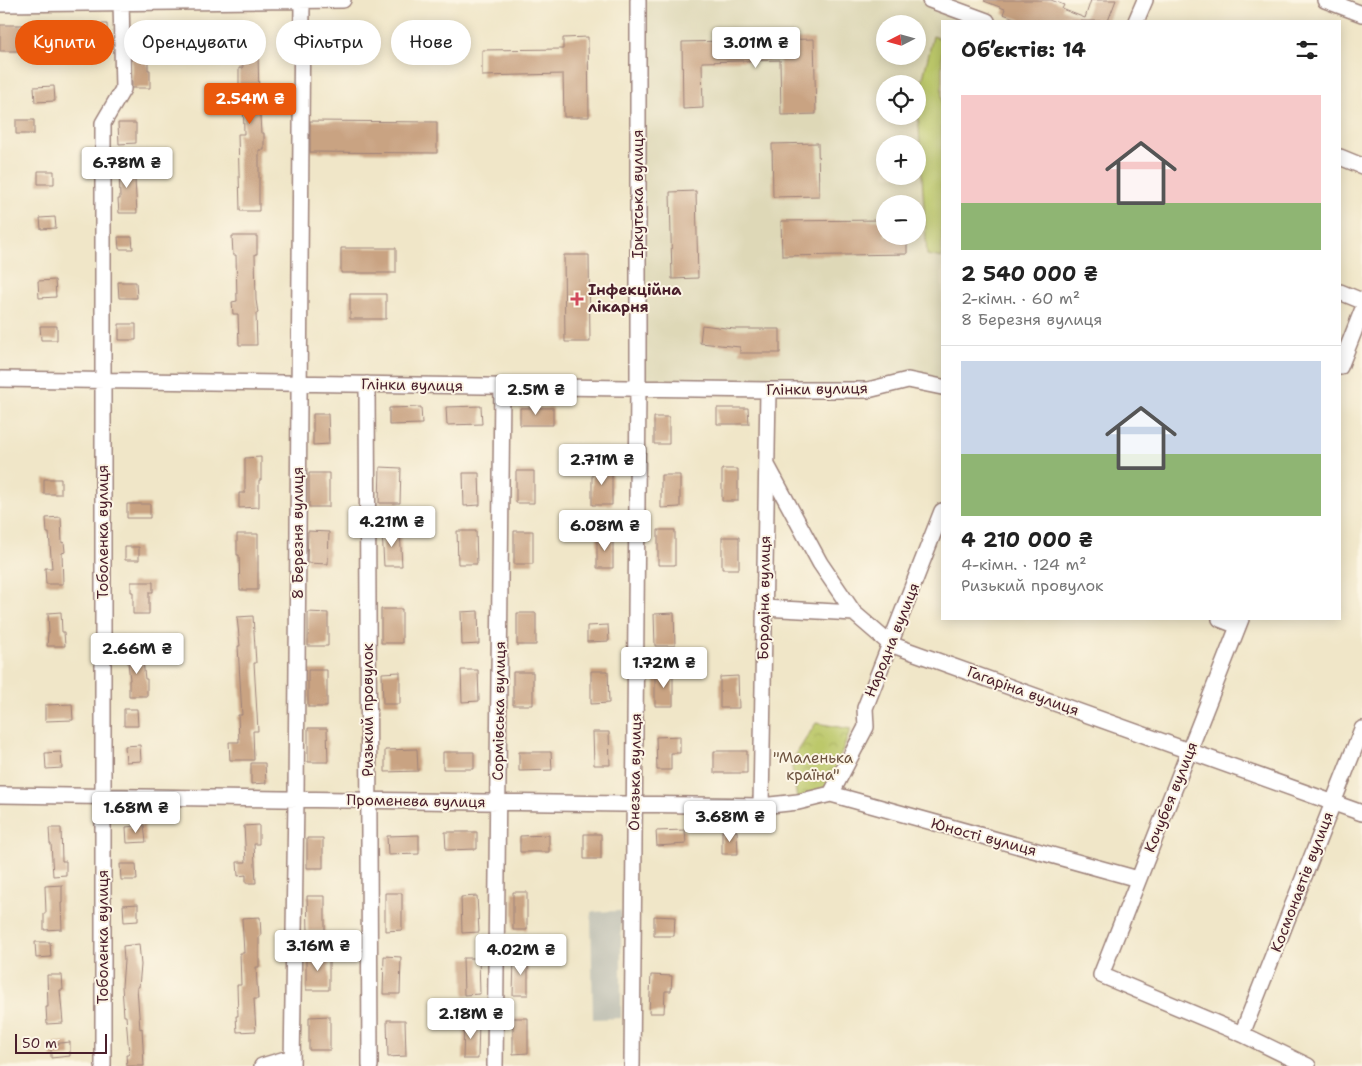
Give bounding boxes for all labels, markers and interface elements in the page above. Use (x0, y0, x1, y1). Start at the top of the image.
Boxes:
north arrow (876, 15, 926, 65)
map controls (876, 15, 926, 245)
chip: Купити (15, 20, 114, 65)
chip: Орендувати (124, 20, 266, 65)
chip: Фільтри (276, 20, 381, 65)
chip: Нове (391, 20, 471, 65)
pin: 3.01M ₴ (710, 27, 802, 69)
text: 3.01M ₴ (723, 32, 789, 53)
text: Об’єктів: 14 (961, 36, 1086, 64)
icon: filters (1293, 36, 1321, 64)
button: locate (876, 75, 926, 125)
pin: 2.54M ₴ (204, 82, 296, 125)
text: 2.54M ₴ (215, 88, 285, 109)
icon: home (1096, 128, 1186, 218)
street label: Іркутська вулиця (628, 130, 648, 258)
button: + (876, 135, 926, 185)
pin: 6.78M ₴ (81, 146, 173, 189)
text: 6.78M ₴ (93, 152, 161, 173)
button: − (876, 195, 926, 245)
text: 2 540 000 ₴ (961, 260, 1098, 288)
place label: Інфекційна лікарня (588, 280, 682, 317)
text: 2-кімн. · 60 m² (961, 288, 1080, 309)
marker: Інфекційна лікарня (570, 292, 584, 306)
text: 8 Березня вулиця (961, 309, 1102, 330)
street label: Глінки вулиця (361, 374, 463, 396)
pin: 2.5M ₴ (495, 374, 577, 416)
street label: Глінки вулиця (766, 378, 868, 400)
text: 2.5M ₴ (507, 379, 565, 400)
icon: home (1096, 393, 1186, 483)
pin: 2.71M ₴ (556, 444, 648, 486)
text: 2.71M ₴ (570, 449, 634, 470)
street label: Тоболенка вулиця (93, 465, 113, 599)
street label: 8 Березня вулиця (288, 467, 308, 599)
pin: 4.21M ₴ (346, 506, 438, 548)
pin: 6.08M ₴ (559, 510, 651, 552)
text: 4.21M ₴ (359, 511, 425, 532)
text: 6.08M ₴ (570, 515, 640, 536)
text: 4 210 000 ₴ (961, 526, 1093, 554)
street label: Бородіна вулиця (753, 536, 775, 660)
text: 4-кімн. · 124 m² (961, 554, 1087, 575)
text: Ризький провулок (961, 575, 1104, 596)
street label: Народна вулиця (860, 580, 924, 700)
pin: 2.66M ₴ (91, 632, 183, 675)
text: 2.66M ₴ (102, 638, 172, 659)
street label: Сормівська вулиця (488, 641, 510, 781)
street label: Ризький провулок (358, 643, 378, 777)
pin: 1.72M ₴ (618, 646, 710, 689)
text: 1.72M ₴ (632, 652, 696, 673)
street label: Гагаріна вулиця (964, 661, 1082, 721)
street label: Онезька вулиця (624, 713, 646, 831)
street label: Кочубея вулиця (1140, 739, 1202, 855)
park label: "Маленька країна" (773, 748, 854, 785)
street label: Променева вулиця (346, 790, 486, 812)
pin: 1.68M ₴ (90, 792, 182, 834)
text: 1.68M ₴ (103, 797, 169, 818)
pin: 3.68M ₴ (684, 800, 776, 843)
text: 3.68M ₴ (695, 806, 765, 827)
street label: Космонавтів вулиця (1266, 809, 1338, 955)
street label: Юності вулиця (929, 813, 1039, 861)
street label: Тоболенка вулиця (93, 870, 113, 1004)
pin: 3.16M ₴ (272, 930, 364, 972)
pin: 4.02M ₴ (475, 934, 567, 976)
text: 3.16M ₴ (286, 935, 350, 956)
text: 4.02M ₴ (486, 939, 556, 960)
pin: 2.18M ₴ (425, 998, 517, 1040)
text: 2.18M ₴ (438, 1003, 504, 1024)
scale bar (15, 1031, 108, 1054)
text: 50 m (22, 1034, 57, 1052)

